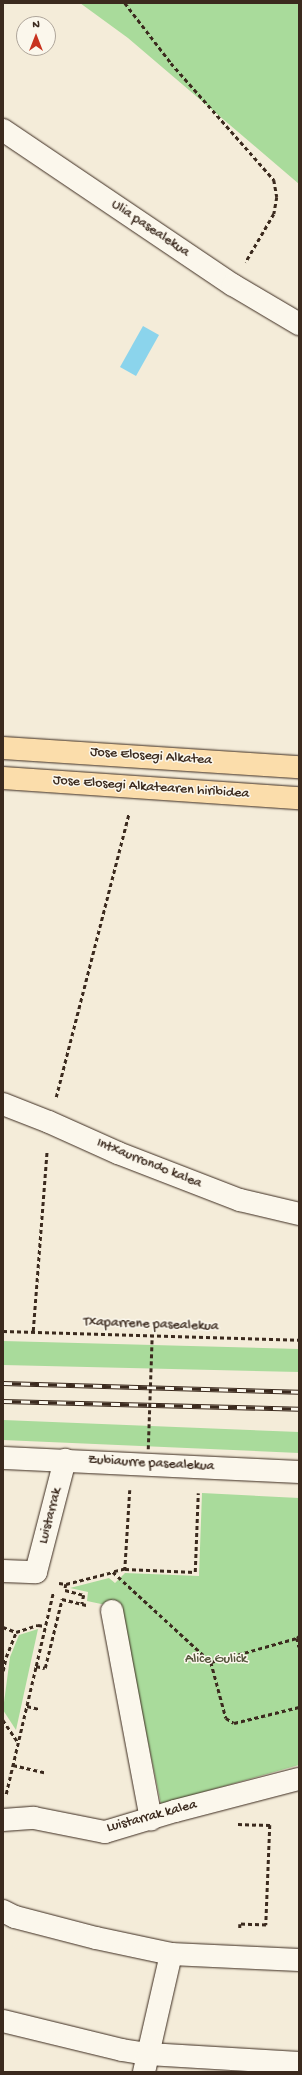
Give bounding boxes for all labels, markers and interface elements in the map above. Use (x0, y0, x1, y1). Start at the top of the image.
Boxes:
north arrow (16, 16, 56, 56)
text: N (32, 19, 40, 31)
street label: Ulia pasealekua (108, 197, 192, 261)
street label: Jose Elosegi Alkatea (89, 744, 213, 770)
street label: Jose Elosegi Alkatearen hiribidea (52, 773, 250, 803)
street label: Intxaurrondo kalea (94, 1135, 204, 1193)
street label: Txaparrene pasealekua (83, 1314, 219, 1336)
street label: Zubiaurre pasealekua (87, 1452, 215, 1476)
street label: Luistarrak (35, 1486, 67, 1546)
park label: Alice Gulick (185, 1652, 247, 1668)
street label: Luistarrak kalea (105, 1797, 199, 1837)

